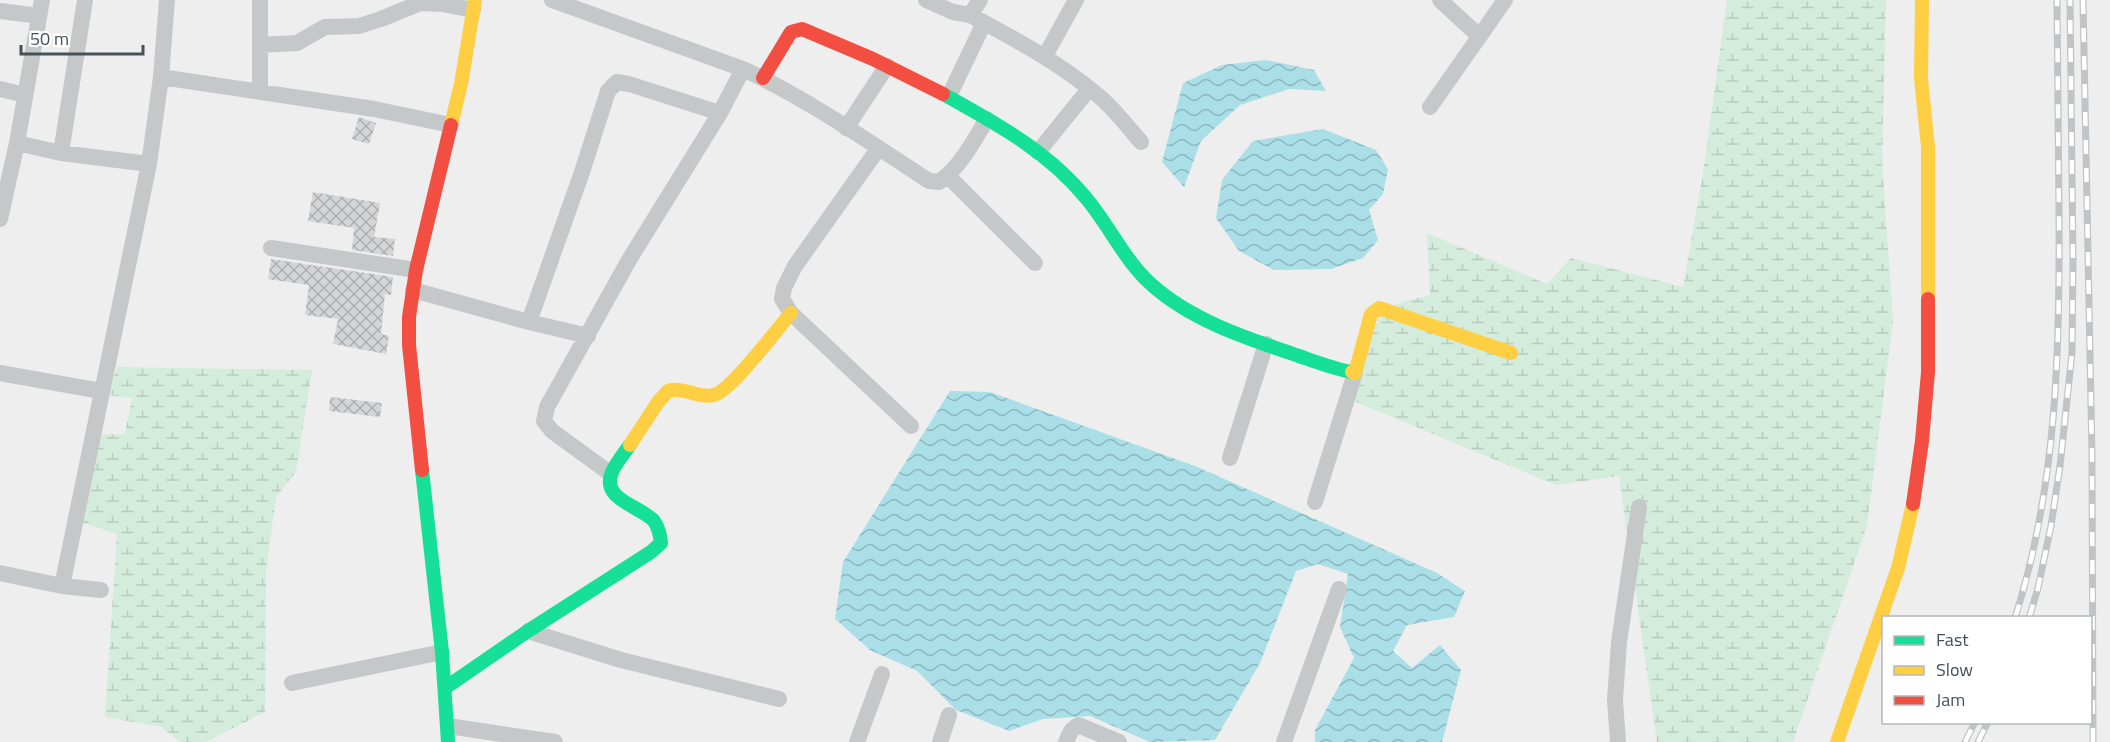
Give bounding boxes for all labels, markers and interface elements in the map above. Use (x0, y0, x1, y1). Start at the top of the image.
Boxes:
scale bar (21, 18, 142, 56)
text: 50 m (30, 25, 69, 52)
legend (1882, 616, 2092, 724)
text: Fast (1936, 626, 1969, 653)
text: Slow (1936, 656, 1973, 683)
text: Jam (1936, 686, 1965, 713)

